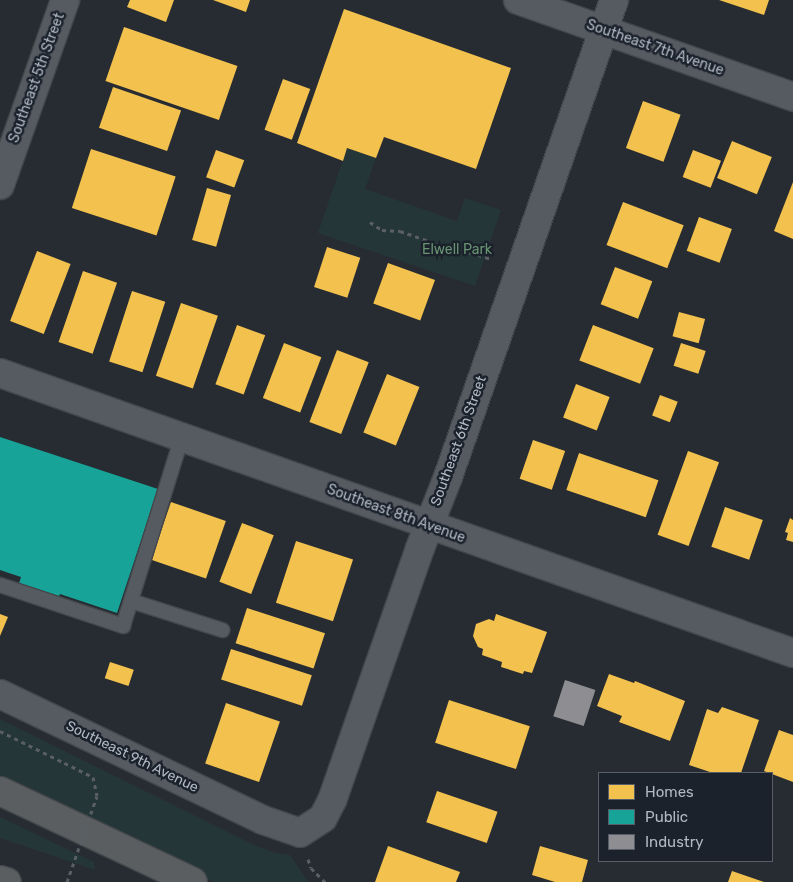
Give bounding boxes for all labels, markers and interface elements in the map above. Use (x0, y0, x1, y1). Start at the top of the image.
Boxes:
street label: Southeast 5th Street (6, 11, 68, 145)
street label: Southeast 7th Avenue (584, 17, 726, 79)
park label: Elwell Park (422, 242, 492, 258)
street label: Southeast 6th Street (428, 374, 490, 508)
street label: Southeast 8th Avenue (324, 481, 468, 547)
street label: Southeast 9th Avenue (63, 718, 201, 796)
legend (598, 772, 773, 862)
text: Homes (645, 783, 694, 801)
text: Public (645, 808, 688, 826)
text: Industry (645, 833, 704, 851)

